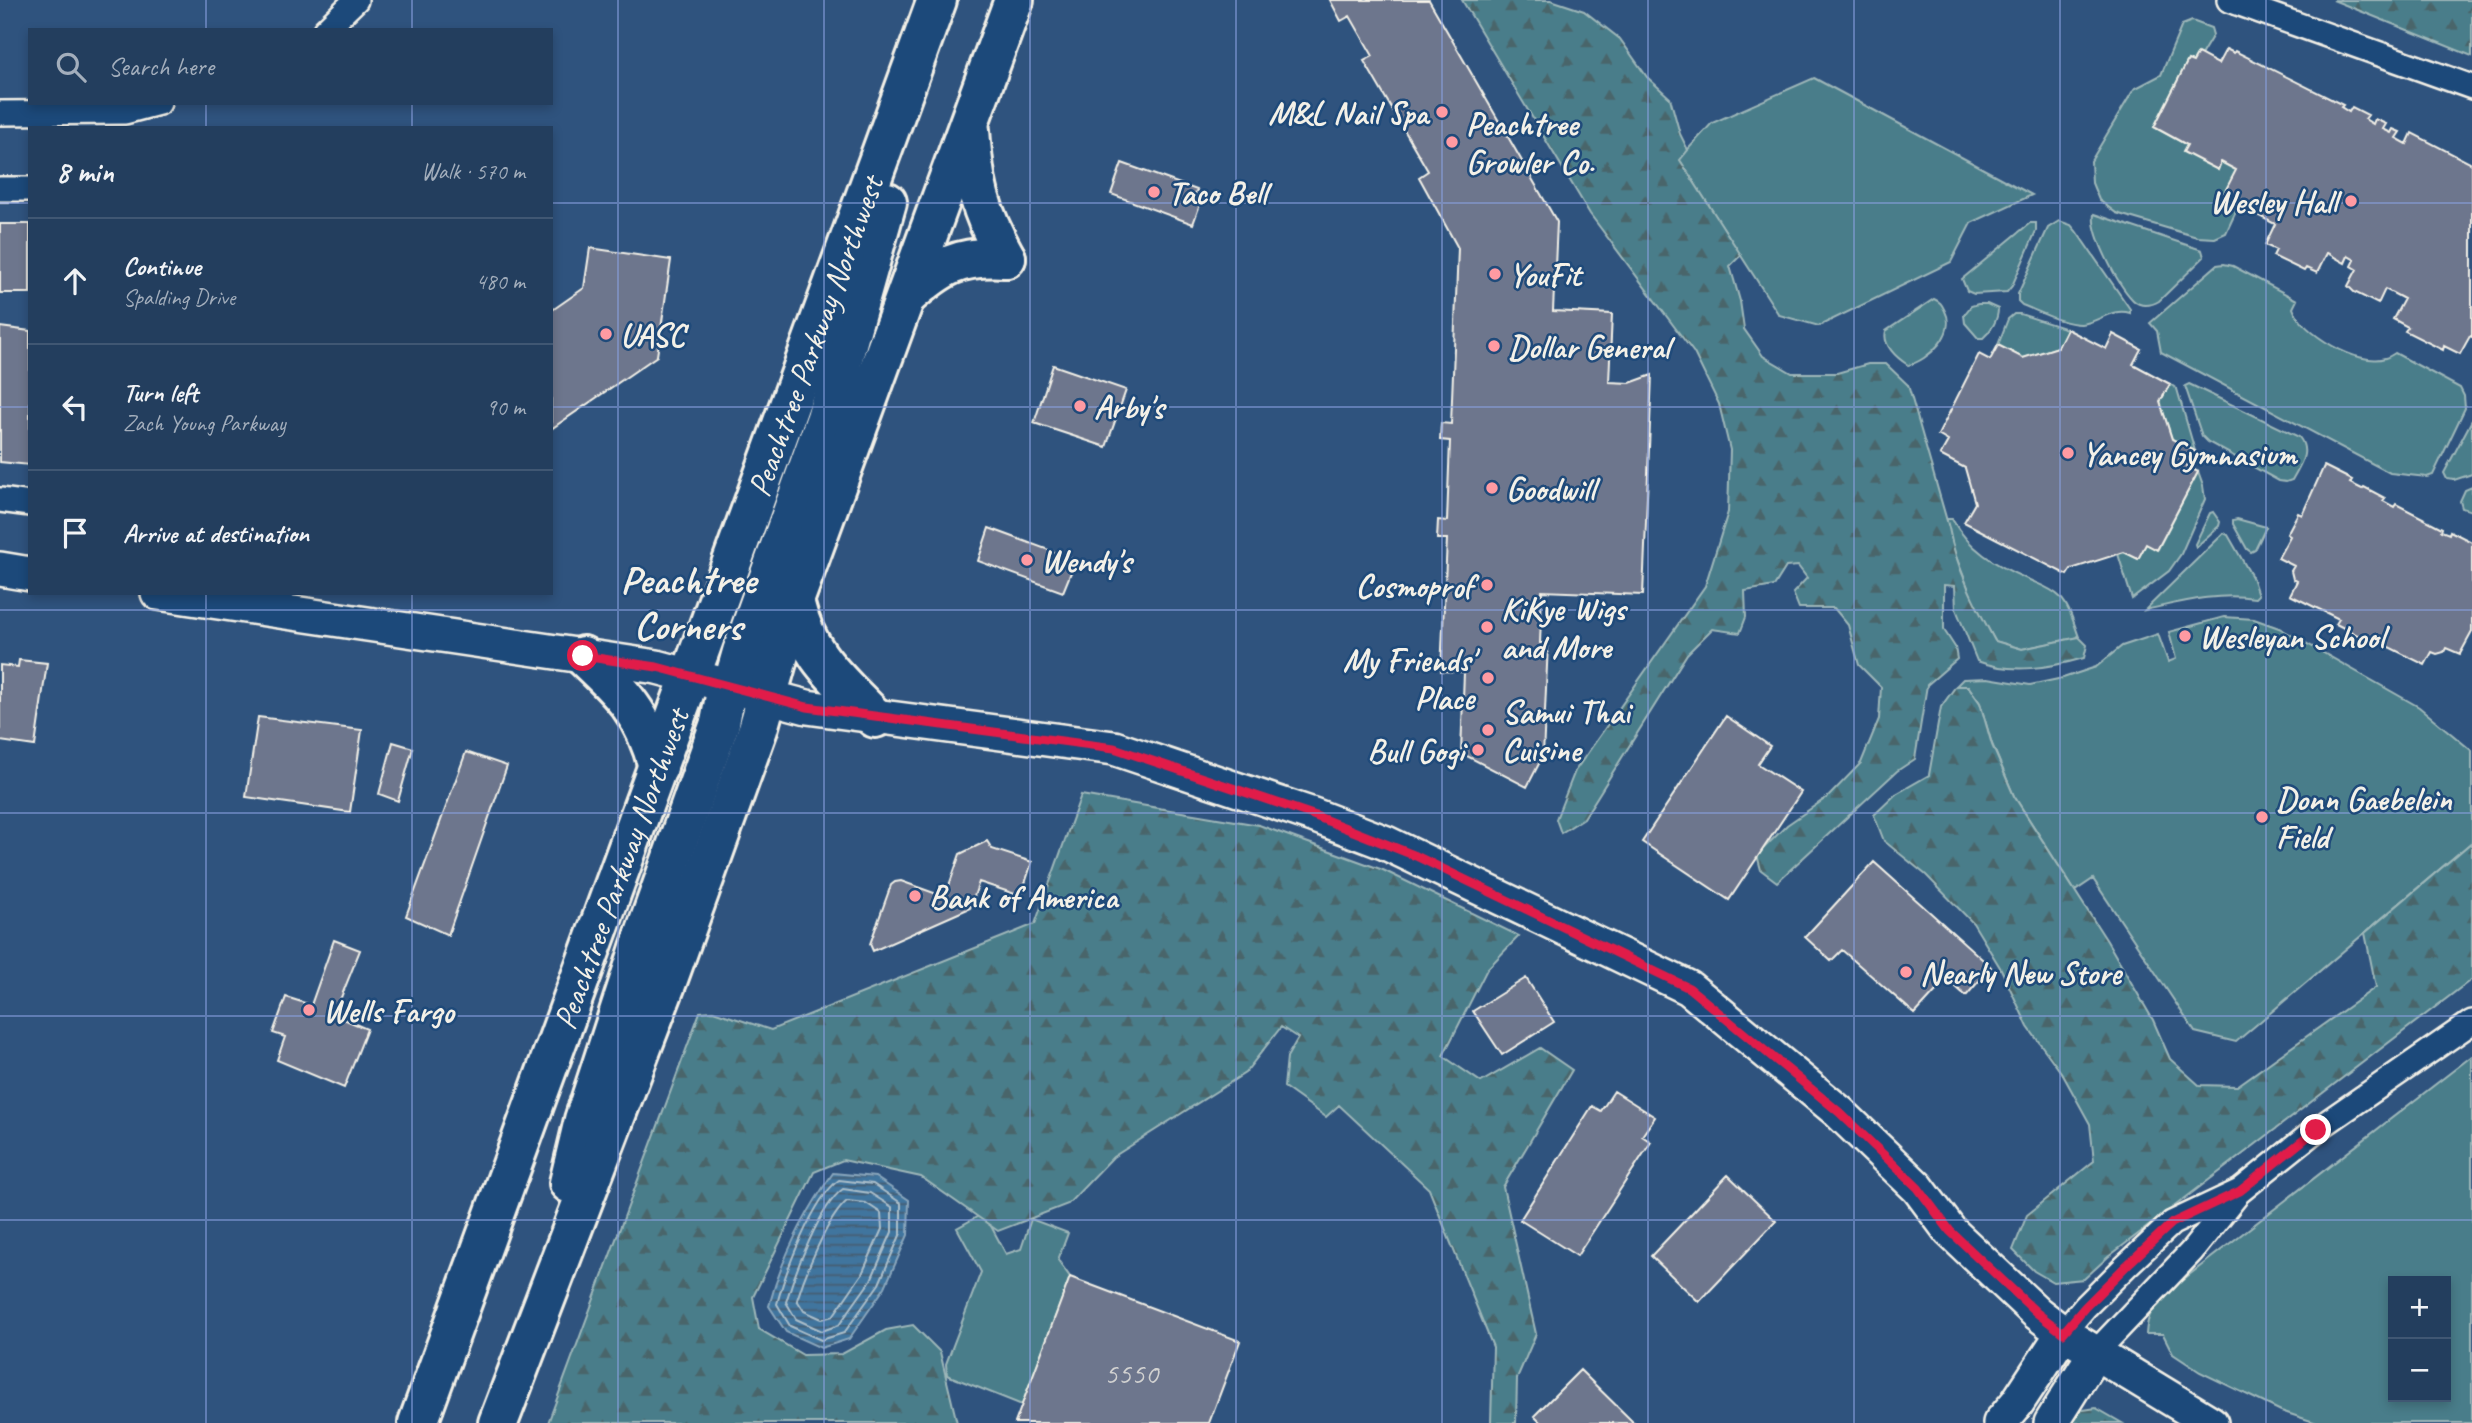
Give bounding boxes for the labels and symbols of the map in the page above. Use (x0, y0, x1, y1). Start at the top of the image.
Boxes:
place label: M&L Nail Spa (1268, 92, 1431, 134)
place label: Peachtree Growler Co. (1466, 103, 1595, 183)
marker: M&L Nail Spa (1434, 104, 1450, 120)
marker: Peachtree Growler Co. (1444, 134, 1460, 150)
street label: Peachtree Parkway Northwest (738, 168, 894, 502)
place label: Taco Bell (1168, 172, 1273, 214)
place label: Wesley Hall (2210, 181, 2343, 223)
marker: Taco Bell (1146, 184, 1162, 200)
marker: Wesley Hall (2343, 193, 2359, 209)
place label: YouFit (1509, 254, 1584, 296)
marker: YouFit (1487, 266, 1503, 282)
place label: UASC (620, 314, 689, 356)
marker: UASC (598, 326, 614, 342)
place label: Dollar General (1508, 326, 1676, 368)
marker: Dollar General (1486, 338, 1502, 354)
place label: Arby's (1094, 386, 1167, 428)
marker: Arby's (1072, 398, 1088, 414)
place label: Yancey Gymnasium (2082, 433, 2298, 475)
marker: Yancey Gymnasium (2060, 445, 2076, 461)
place label: Goodwill (1506, 468, 1601, 510)
marker: Goodwill (1484, 480, 1500, 496)
place label: Wendy's (1041, 540, 1135, 582)
marker: Wendy's (1019, 552, 1035, 568)
district label: Peachtree Corners (620, 555, 759, 651)
place label: Cosmoprof (1355, 565, 1480, 607)
marker: Cosmoprof (1479, 577, 1495, 593)
place label: KiKye Wigs and More (1501, 588, 1629, 668)
place label: Wesleyan School (2199, 616, 2390, 658)
marker: KiKye Wigs and More (1479, 619, 1495, 635)
marker: Wesleyan School (2177, 628, 2193, 644)
place label: My Friends' Place (1343, 639, 1481, 719)
route start (567, 640, 598, 671)
marker: My Friends' Place (1480, 670, 1496, 686)
place label: Samui Thai Cuisine (1502, 691, 1634, 771)
street label: Peachtree Parkway Northwest (544, 700, 700, 1035)
marker: Samui Thai Cuisine (1480, 722, 1496, 738)
place label: Bull Gogi (1367, 730, 1469, 772)
marker: Bull Gogi (1470, 742, 1486, 758)
place label: Donn Gaebelein Field (2276, 778, 2453, 858)
marker: Donn Gaebelein Field (2254, 809, 2270, 825)
place label: Bank of America (929, 876, 1120, 918)
marker: Bank of America (907, 888, 923, 904)
place label: Nearly New Store (1920, 952, 2124, 994)
marker: Nearly New Store (1898, 964, 1914, 980)
place label: Wells Fargo (323, 990, 456, 1032)
marker: Wells Fargo (301, 1002, 317, 1018)
route end (2300, 1114, 2331, 1145)
house number: 5550 (1104, 1354, 1161, 1392)

